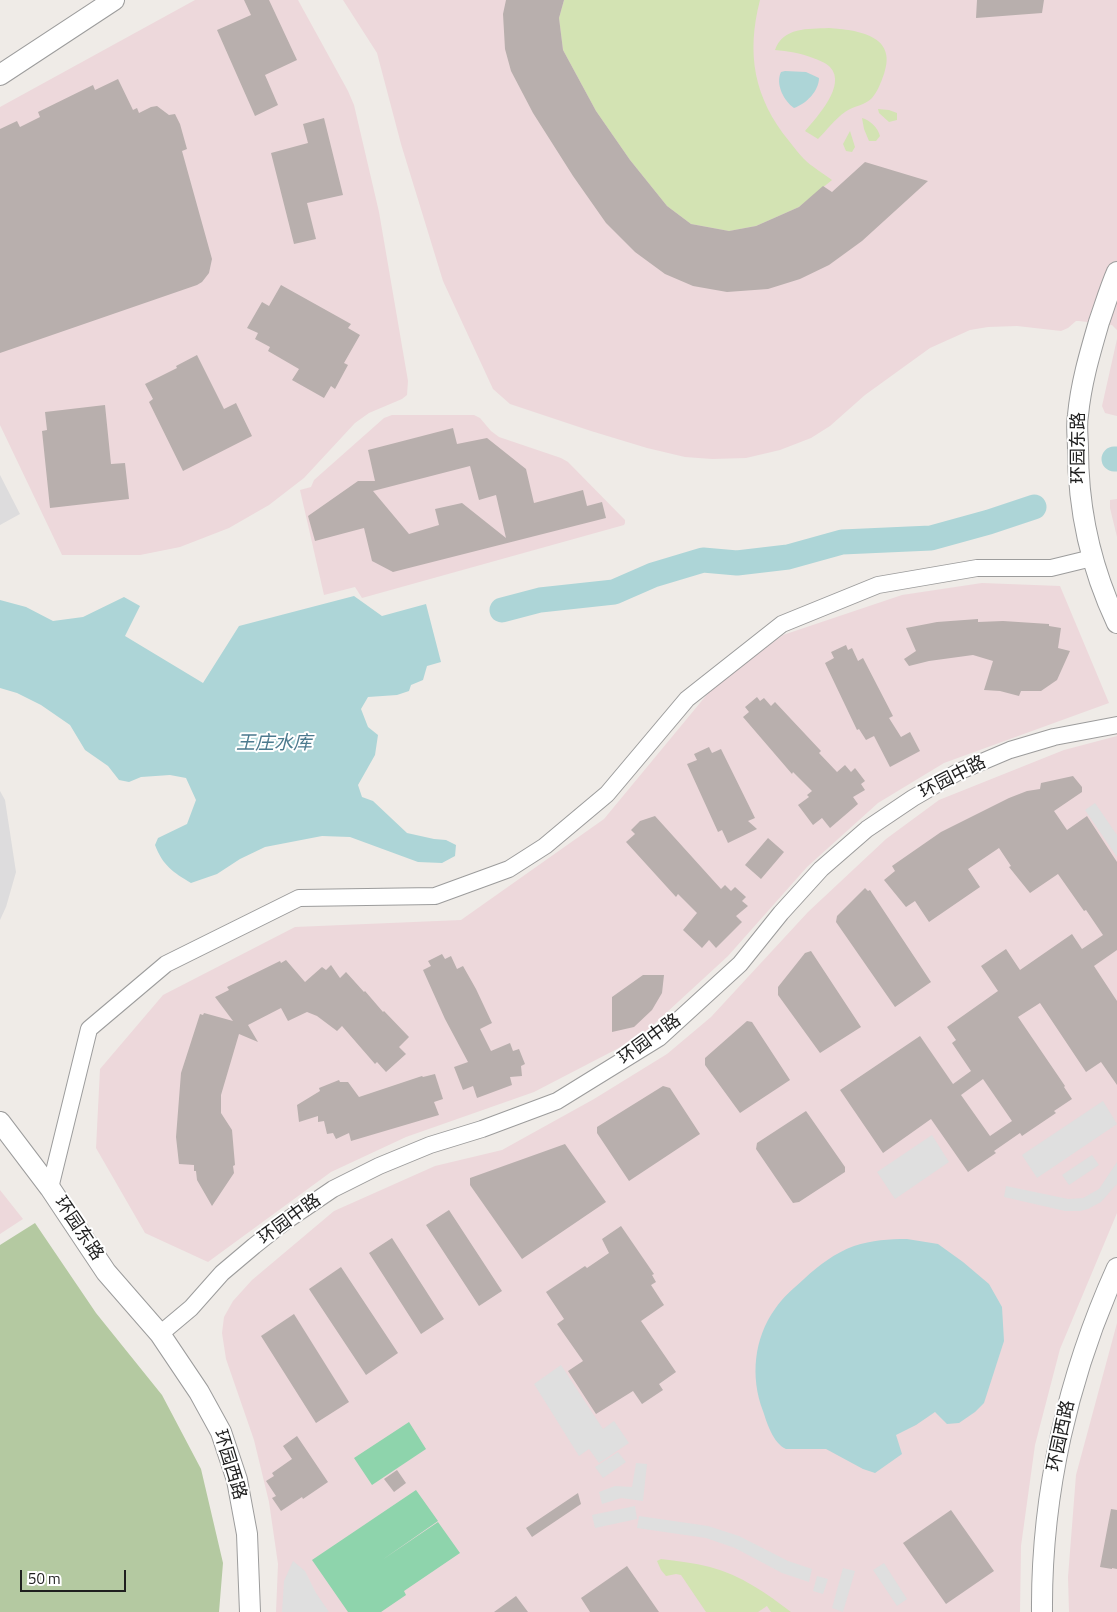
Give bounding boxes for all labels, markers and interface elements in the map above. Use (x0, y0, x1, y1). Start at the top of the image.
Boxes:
street label: 环园东路 (1069, 412, 1091, 484)
water label: 王庄水库 (236, 733, 312, 755)
street label: 环园中路 (916, 752, 990, 804)
street label: 环园中路 (615, 1010, 685, 1070)
street label: 环园中路 (255, 1190, 325, 1250)
street label: 环园东路 (49, 1193, 107, 1265)
street label: 环园西路 (1044, 1399, 1080, 1473)
street label: 环园西路 (208, 1427, 250, 1503)
scale bar (22, 1560, 129, 1592)
text: 50 m (28, 1567, 61, 1590)

